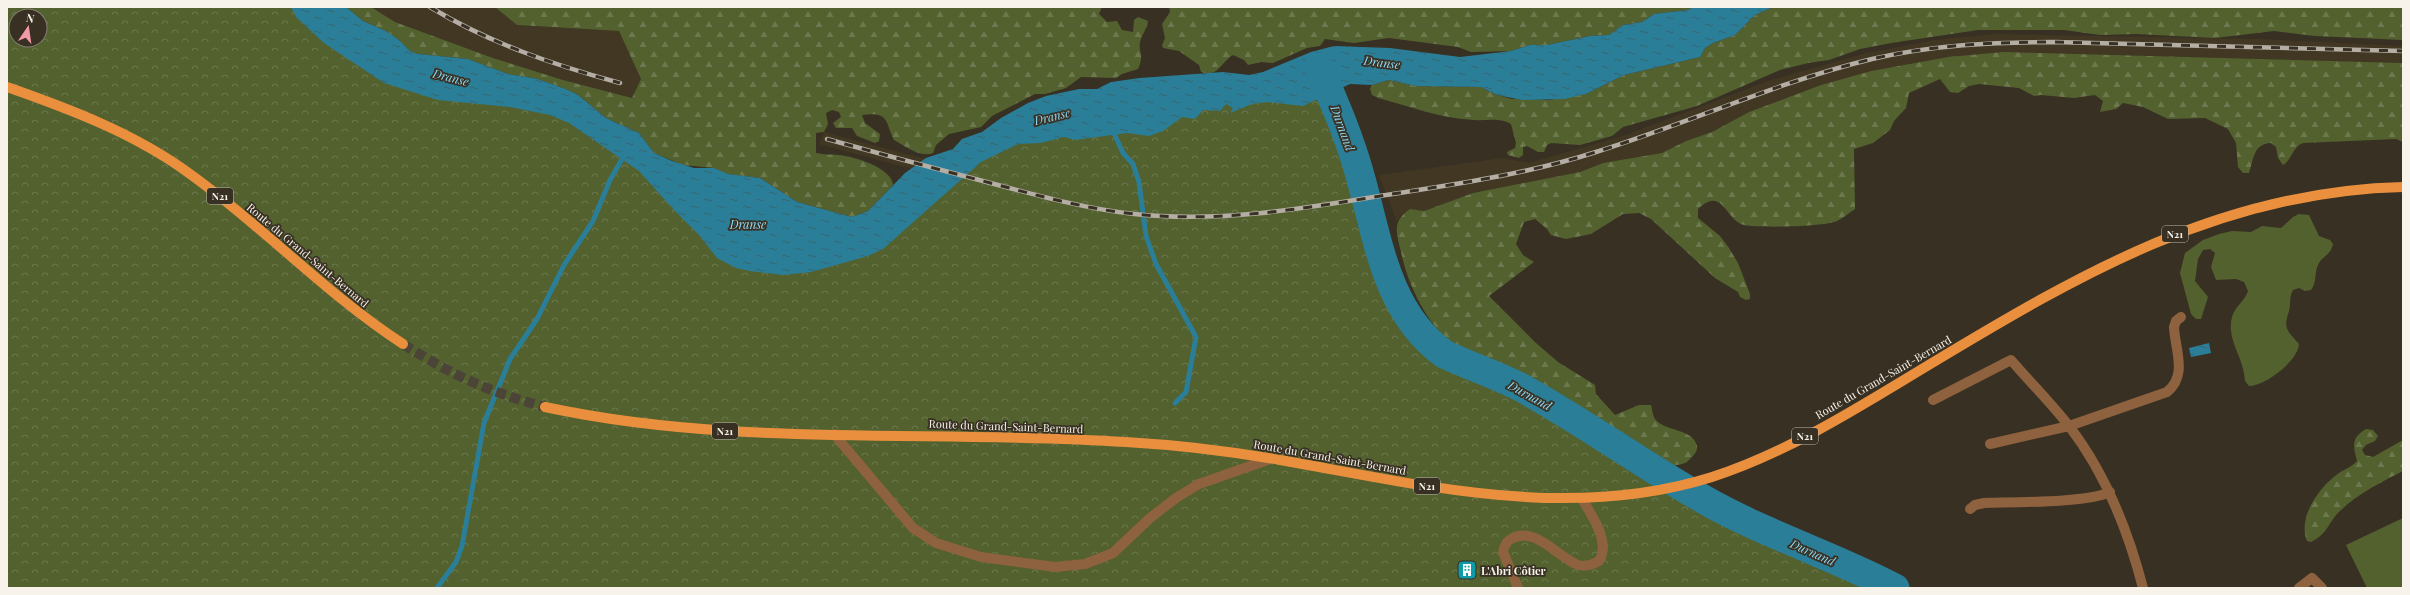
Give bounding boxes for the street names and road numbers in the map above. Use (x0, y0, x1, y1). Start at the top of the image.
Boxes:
road number: N21 (207, 188, 233, 204)
street label: Route du Grand-Saint-Bernard (244, 200, 373, 311)
road number: N21 (2162, 226, 2188, 242)
street label: Route du Grand-Saint-Bernard (1812, 332, 1954, 422)
street label: Route du Grand-Saint-Bernard (928, 416, 1084, 436)
road number: N21 (712, 423, 738, 439)
road number: N21 (1792, 428, 1818, 444)
street label: Route du Grand-Saint-Bernard (1253, 436, 1408, 478)
road number: N21 (1414, 478, 1440, 494)

